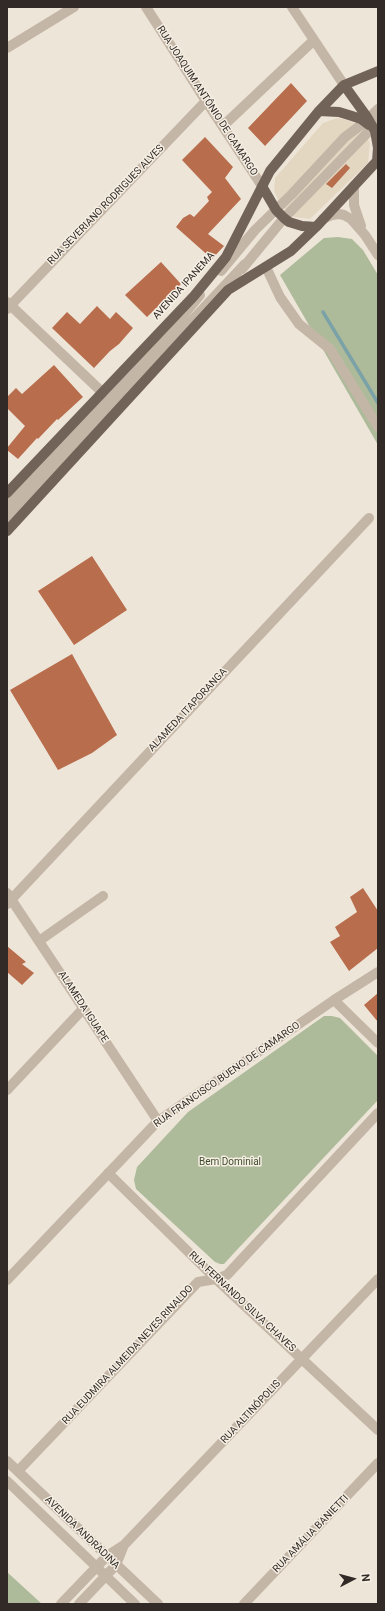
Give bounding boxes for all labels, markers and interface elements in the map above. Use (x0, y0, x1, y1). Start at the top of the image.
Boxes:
street label: RUA JOAQUIM ANTÔNIO DE CAMARGO (154, 24, 260, 178)
street label: RUA SEVERIANO RODRIGUES ALVES (45, 143, 167, 267)
street label: AVENIDA IPANEMA (151, 250, 217, 322)
street label: ALAMEDA ITAPORANGA (146, 666, 230, 754)
street label: ALAMEDA IGUAPE (55, 969, 111, 1045)
street label: RUA FRANCISCO BUENO DE CAMARGO (152, 1020, 302, 1130)
park label: Bem Dominial (199, 1156, 261, 1168)
street label: RUA FERNANDO SILVA CHAVES (186, 1249, 298, 1355)
street label: RUA EUDMIRA ALMEIDA NEVES RINALDO (60, 1283, 196, 1427)
street label: RUA ALTINÓPOLIS (219, 1378, 283, 1446)
street label: RUA AMÁLIA BANIETTI (271, 1493, 351, 1575)
street label: AVENIDA ANDRADINA (42, 1494, 122, 1572)
north arrow (333, 1559, 373, 1599)
text: N (359, 1573, 372, 1582)

